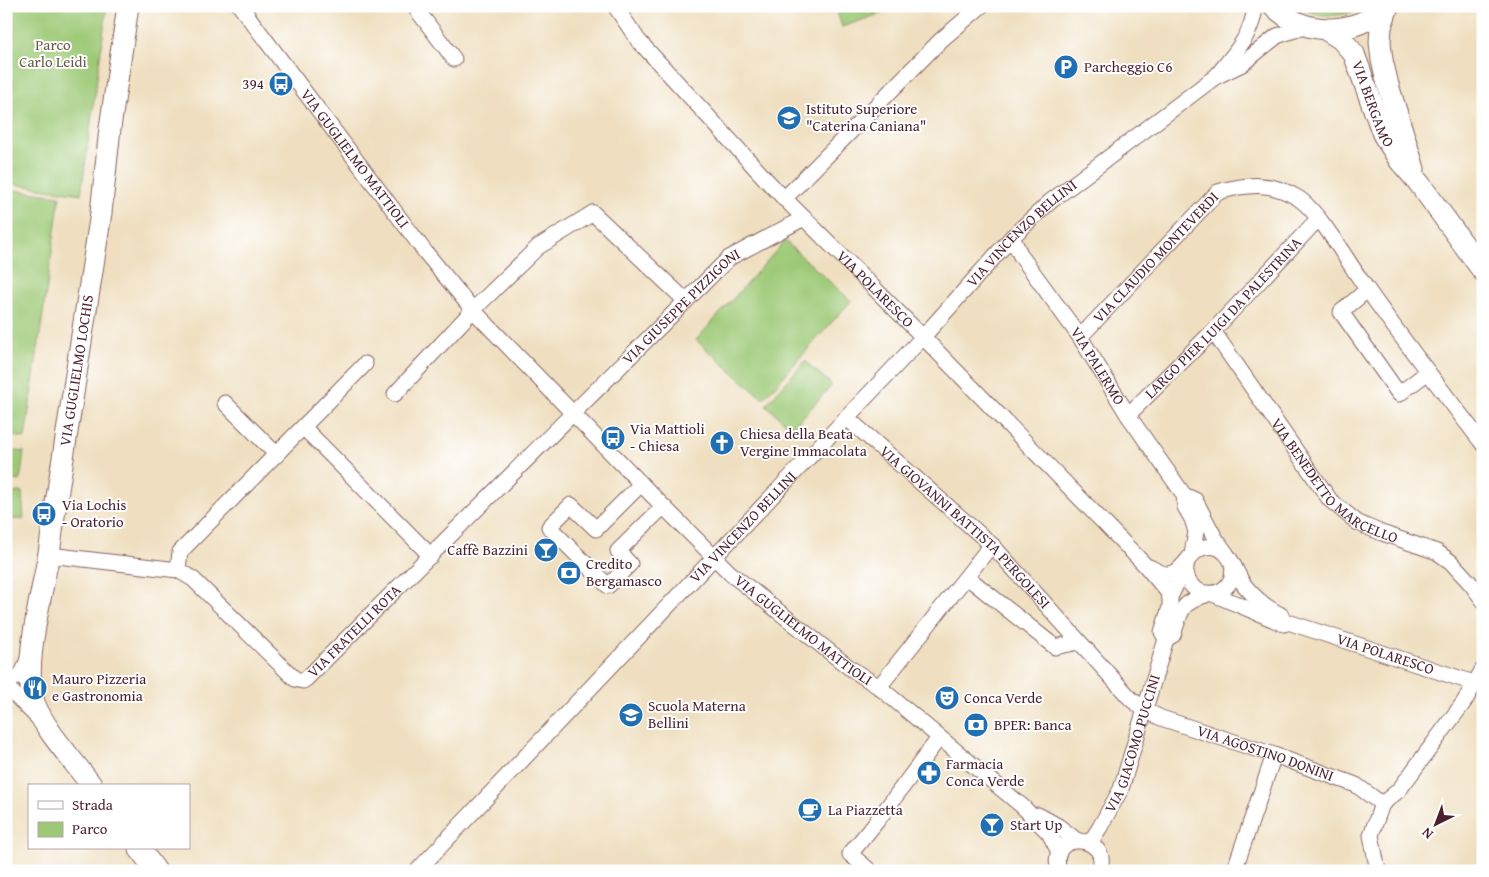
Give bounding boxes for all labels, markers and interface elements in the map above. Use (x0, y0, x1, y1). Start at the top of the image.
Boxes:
park label: Parco Carlo Leidi (19, 34, 87, 72)
parking icon: Parcheggio C6 (1053, 54, 1079, 80)
place label: Parcheggio C6 (1084, 56, 1172, 77)
street label: VIA BERGAMO (1347, 58, 1400, 151)
bus stop icon: 394 (268, 71, 294, 97)
place label: 394 (242, 73, 264, 94)
street label: VIA GUGLIELMO MATTIOLI (296, 84, 415, 232)
place label: Istituto Superiore "Caterina Caniana" (806, 98, 926, 136)
school or university icon: Istituto Superiore "Caterina Caniana" (776, 105, 802, 131)
street label: VIA VINCENZO BELLINI (961, 174, 1081, 291)
street label: VIA CLAUDIO MONTEVERDI (1088, 187, 1223, 327)
street label: LARGO PIER LUIGI DA PALESTRINA (1140, 232, 1306, 403)
street label: VIA GIUSEPPE PIZZIGONI (617, 243, 743, 369)
street label: VIA POLARESCO (832, 245, 919, 332)
street label: VIA GUGLIELMO LOCHIS (54, 293, 98, 447)
street label: VIA PALERMO (1066, 322, 1130, 409)
street label: VIA BENEDETTO MARCELLO (1266, 414, 1401, 548)
place label: Via Mattioli - Chiesa (630, 418, 705, 456)
place label: Chiesa della Beata Vergine Immacolata (740, 423, 867, 461)
bus stop icon: Via Mattioli - Chiesa (600, 425, 626, 451)
church icon: Chiesa della Beata Vergine Immacolata (709, 430, 735, 456)
street label: VIA GIOVANNI BATTISTA PERGOLESI (875, 440, 1056, 613)
street label: VIA VINCENZO BELLINI (685, 466, 801, 587)
place label: Via Lochis - Oratorio (62, 494, 126, 532)
bus stop icon: Via Lochis - Oratorio (31, 501, 57, 527)
bar icon: Caffè Bazzini (533, 537, 559, 563)
place label: Caffè Bazzini (447, 539, 528, 560)
place label: Credito Bergamasco (586, 553, 662, 591)
bank icon: Credito Bergamasco (556, 560, 582, 586)
street label: VIA GUGLIELMO MATTIOLI (731, 570, 877, 690)
street label: VIA FRATELLI ROTA (302, 579, 405, 682)
street label: VIA POLARESCO (1334, 628, 1437, 679)
place label: Mauro Pizzeria e Gastronomia (52, 668, 146, 706)
street label: VIA GIACOMO PUCCINI (1099, 672, 1165, 816)
restaurant icon: Mauro Pizzeria e Gastronomia (22, 675, 48, 701)
theatre icon: Conca Verde (934, 685, 960, 711)
place label: Conca Verde (964, 687, 1042, 708)
place label: Scuola Materna Bellini (648, 695, 746, 733)
school or university icon: Scuola Materna Bellini (618, 702, 644, 728)
bank icon: BPER: Banca (963, 712, 989, 738)
place label: BPER: Banca (994, 714, 1072, 735)
street label: VIA AGOSTINO DONINI (1194, 719, 1337, 786)
place label: Farmacia Conca Verde (946, 753, 1024, 791)
pharmacy icon: Farmacia Conca Verde (916, 760, 942, 786)
legend (28, 784, 190, 850)
text: Strada (72, 794, 113, 815)
cafe icon: La Piazzetta (797, 797, 823, 823)
place label: La Piazzetta (828, 799, 903, 820)
north arrow (1412, 800, 1462, 850)
bar icon: Start Up (979, 812, 1005, 838)
place label: Start Up (1010, 814, 1062, 835)
text: Parco (72, 818, 108, 839)
text: N (1417, 823, 1437, 844)

